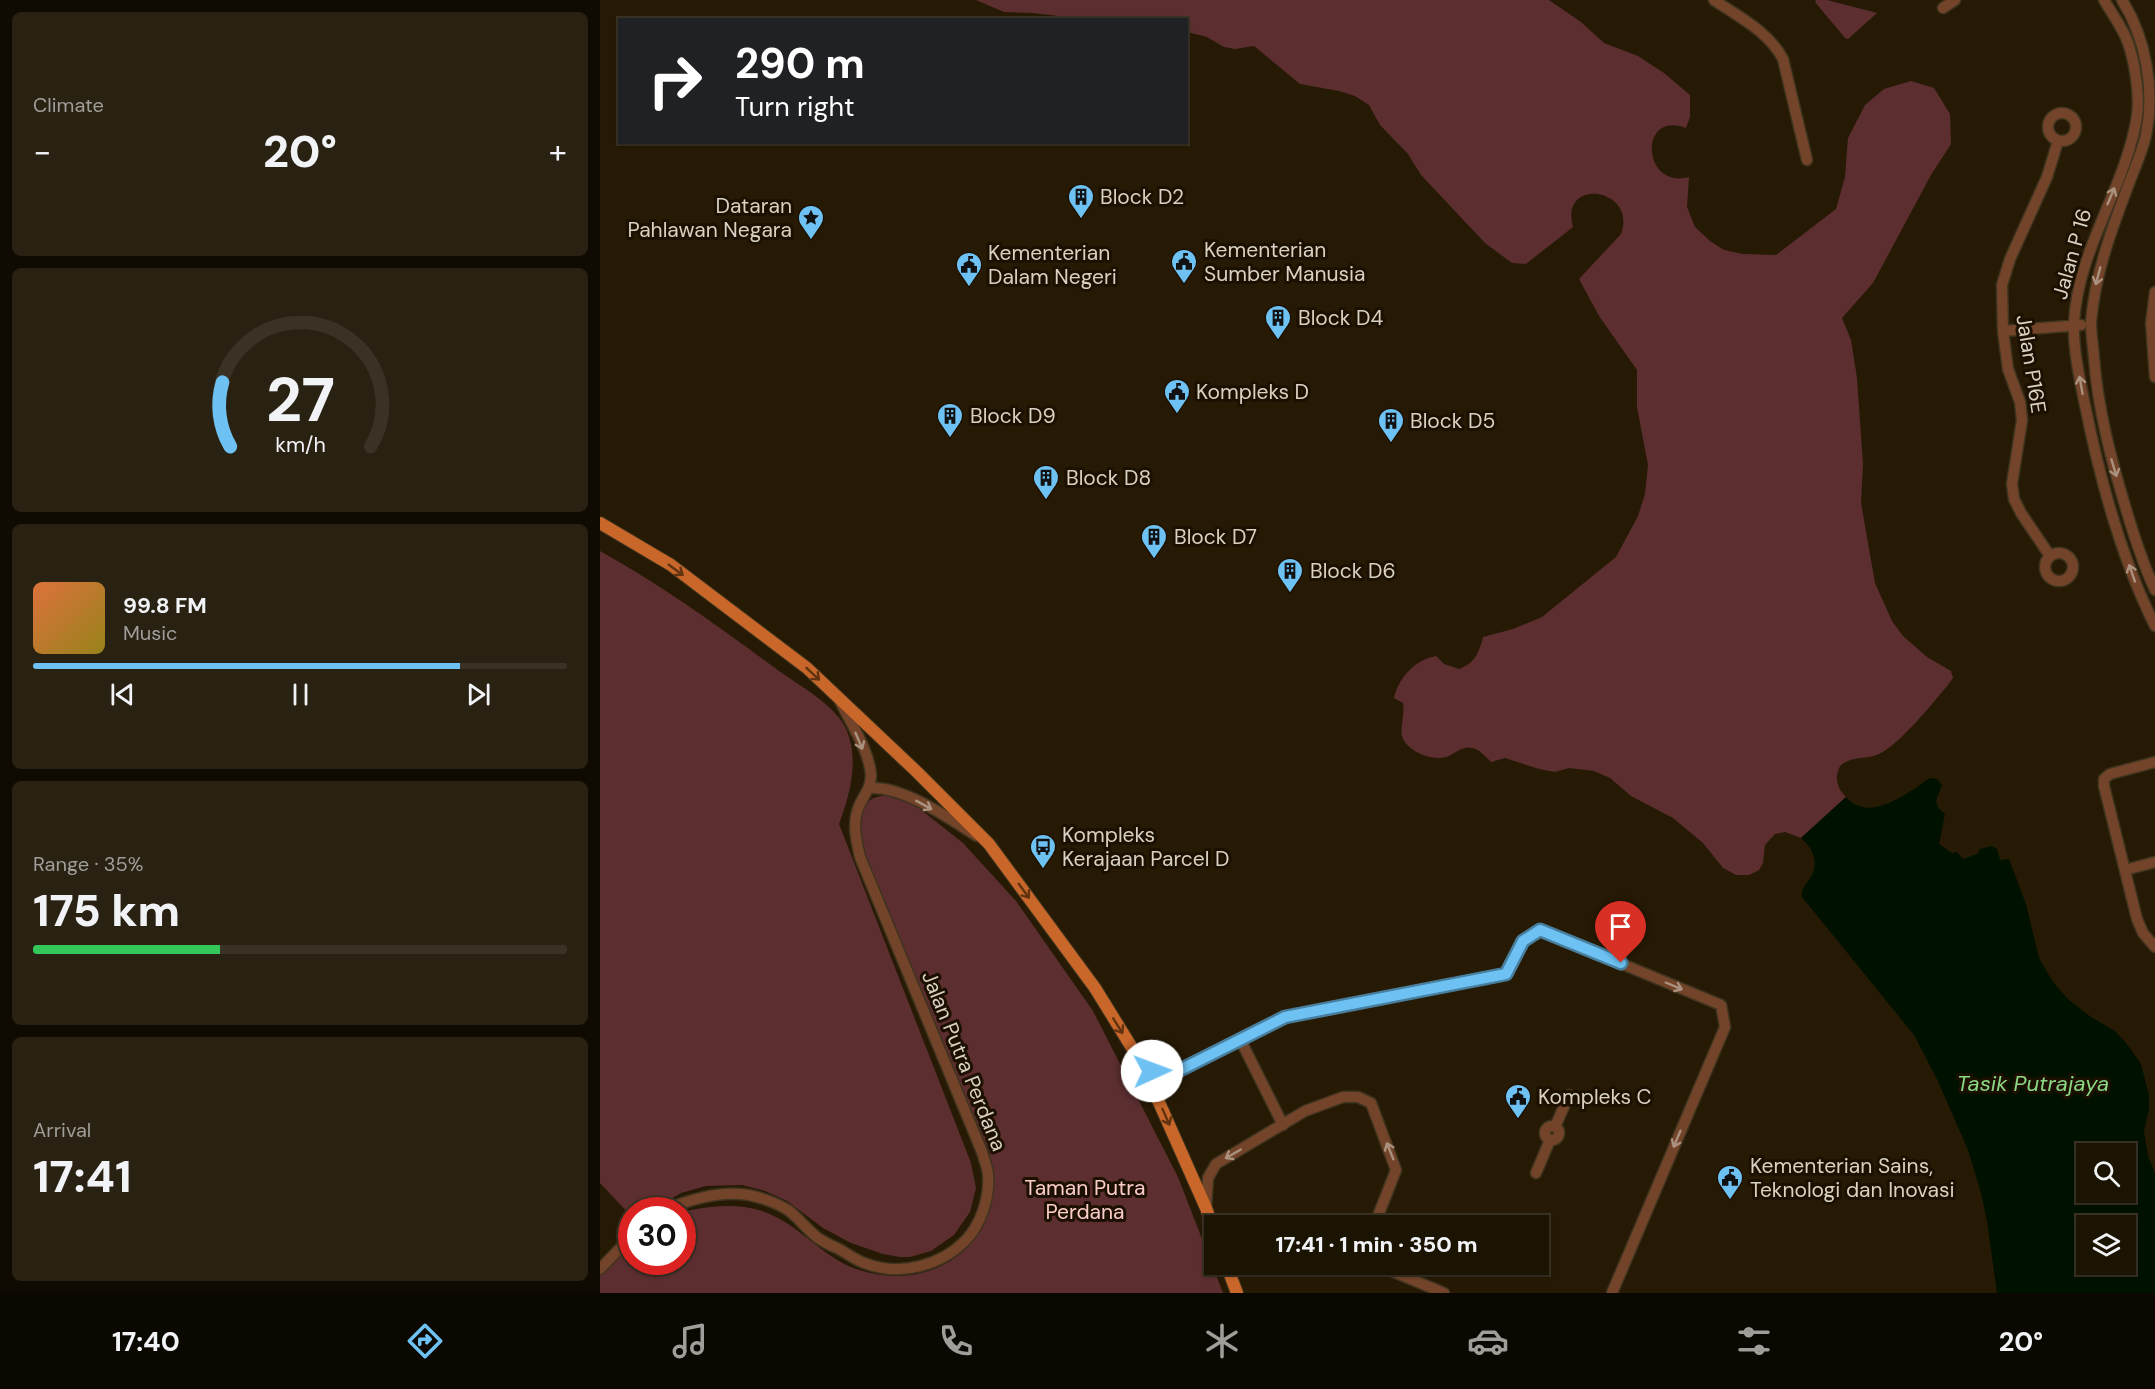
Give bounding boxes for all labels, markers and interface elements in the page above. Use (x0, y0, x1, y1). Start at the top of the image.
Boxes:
text: 290 m (735, 36, 865, 91)
icon: right (636, 42, 714, 120)
text: Turn right (735, 89, 855, 124)
text: Climate (33, 92, 104, 118)
text: 20° (263, 122, 337, 181)
text: − (33, 130, 51, 173)
text: + (549, 130, 567, 173)
building icon: Block D2 (1066, 182, 1096, 220)
place label: Block D2 (1100, 183, 1184, 211)
one-way arrow (2105, 188, 2117, 206)
place label: Dataran Pahlawan Negara (627, 192, 792, 244)
place icon: Dataran Pahlawan Negara (796, 203, 826, 241)
street label: Jalan P 16 (2046, 205, 2098, 303)
place label: Kementerian Sumber Manusia (1204, 236, 1366, 288)
place label: Kementerian Dalam Negeri (988, 239, 1117, 291)
public building icon: Kementerian Sumber Manusia (1169, 247, 1199, 285)
public building icon: Kementerian Dalam Negeri (954, 250, 984, 288)
one-way arrow (2092, 266, 2103, 285)
building icon: Block D4 (1263, 303, 1293, 341)
place label: Block D4 (1298, 304, 1383, 332)
street label: Jalan P16E (2009, 313, 2053, 415)
text: 27 (265, 359, 335, 440)
one-way arrow (2075, 376, 2086, 395)
public building icon: Kompleks D (1162, 377, 1192, 415)
place label: Kompleks D (1196, 378, 1309, 406)
building icon: Block D9 (935, 401, 965, 439)
place label: Block D9 (970, 402, 1056, 430)
building icon: Block D5 (1376, 406, 1406, 444)
place label: Block D5 (1410, 407, 1495, 435)
text: km/h (275, 432, 325, 460)
one-way arrow (2109, 458, 2120, 477)
building icon: Block D8 (1031, 463, 1061, 501)
place label: Block D8 (1066, 464, 1151, 492)
building icon: Block D7 (1139, 522, 1169, 560)
place label: Block D7 (1174, 523, 1257, 551)
building icon: Block D6 (1275, 556, 1305, 594)
place label: Block D6 (1310, 557, 1396, 585)
one-way arrow (668, 563, 684, 576)
one-way arrow (2125, 564, 2136, 583)
text: 99.8 FM (123, 591, 207, 620)
text: Music (123, 620, 178, 646)
one-way arrow (806, 667, 821, 682)
icon: previous (106, 678, 139, 711)
icon: pause (284, 678, 317, 711)
icon: next (462, 678, 495, 711)
one-way arrow (854, 732, 866, 750)
one-way arrow (915, 799, 932, 811)
place label: Kompleks Kerajaan Parcel D (1062, 821, 1229, 873)
bus stop icon: Kompleks Kerajaan Parcel D (1028, 832, 1058, 870)
text: Range · 35% (33, 851, 143, 877)
text: 175 km (33, 881, 180, 940)
one-way arrow (1018, 883, 1030, 899)
pin (1595, 901, 1646, 963)
icon: arrive (1604, 910, 1637, 943)
street label: Jalan Putra Perdana (915, 967, 1013, 1155)
one-way arrow (1665, 981, 1683, 992)
one-way arrow (1113, 1017, 1125, 1034)
position arrow (1120, 1039, 1184, 1103)
water label: Tasik Putrajaya (1957, 1069, 2109, 1098)
public building icon: Kompleks C (1503, 1082, 1533, 1120)
place label: Kompleks C (1538, 1083, 1652, 1111)
one-way arrow (1160, 1108, 1172, 1126)
text: Arrival (33, 1117, 91, 1143)
one-way arrow (1671, 1130, 1682, 1148)
one-way arrow (1384, 1143, 1395, 1161)
map controls (2076, 1143, 2136, 1275)
button: search (2076, 1143, 2136, 1203)
text: 17:41 (33, 1147, 132, 1206)
one-way arrow (1225, 1149, 1242, 1161)
place label: Kementerian Sains, Teknologi dan Inovasi (1750, 1152, 1955, 1204)
public building icon: Kementerian Sains, Teknologi dan Inovasi (1715, 1163, 1745, 1201)
park label: Taman Putra Perdana (1024, 1174, 1146, 1226)
speed limit sign: 30 (618, 1197, 696, 1275)
button: layers (2076, 1215, 2136, 1275)
text: 17:41 · 1 min · 350 m (1275, 1230, 1478, 1259)
icon: directions (404, 1320, 446, 1362)
icon: music (669, 1320, 711, 1362)
icon: phone (935, 1320, 977, 1362)
icon: climate (1201, 1320, 1243, 1362)
icon: car (1467, 1320, 1509, 1362)
icon: filters (1733, 1320, 1775, 1362)
text: 17:40 (112, 1324, 180, 1359)
text: 20° (1999, 1324, 2043, 1359)

